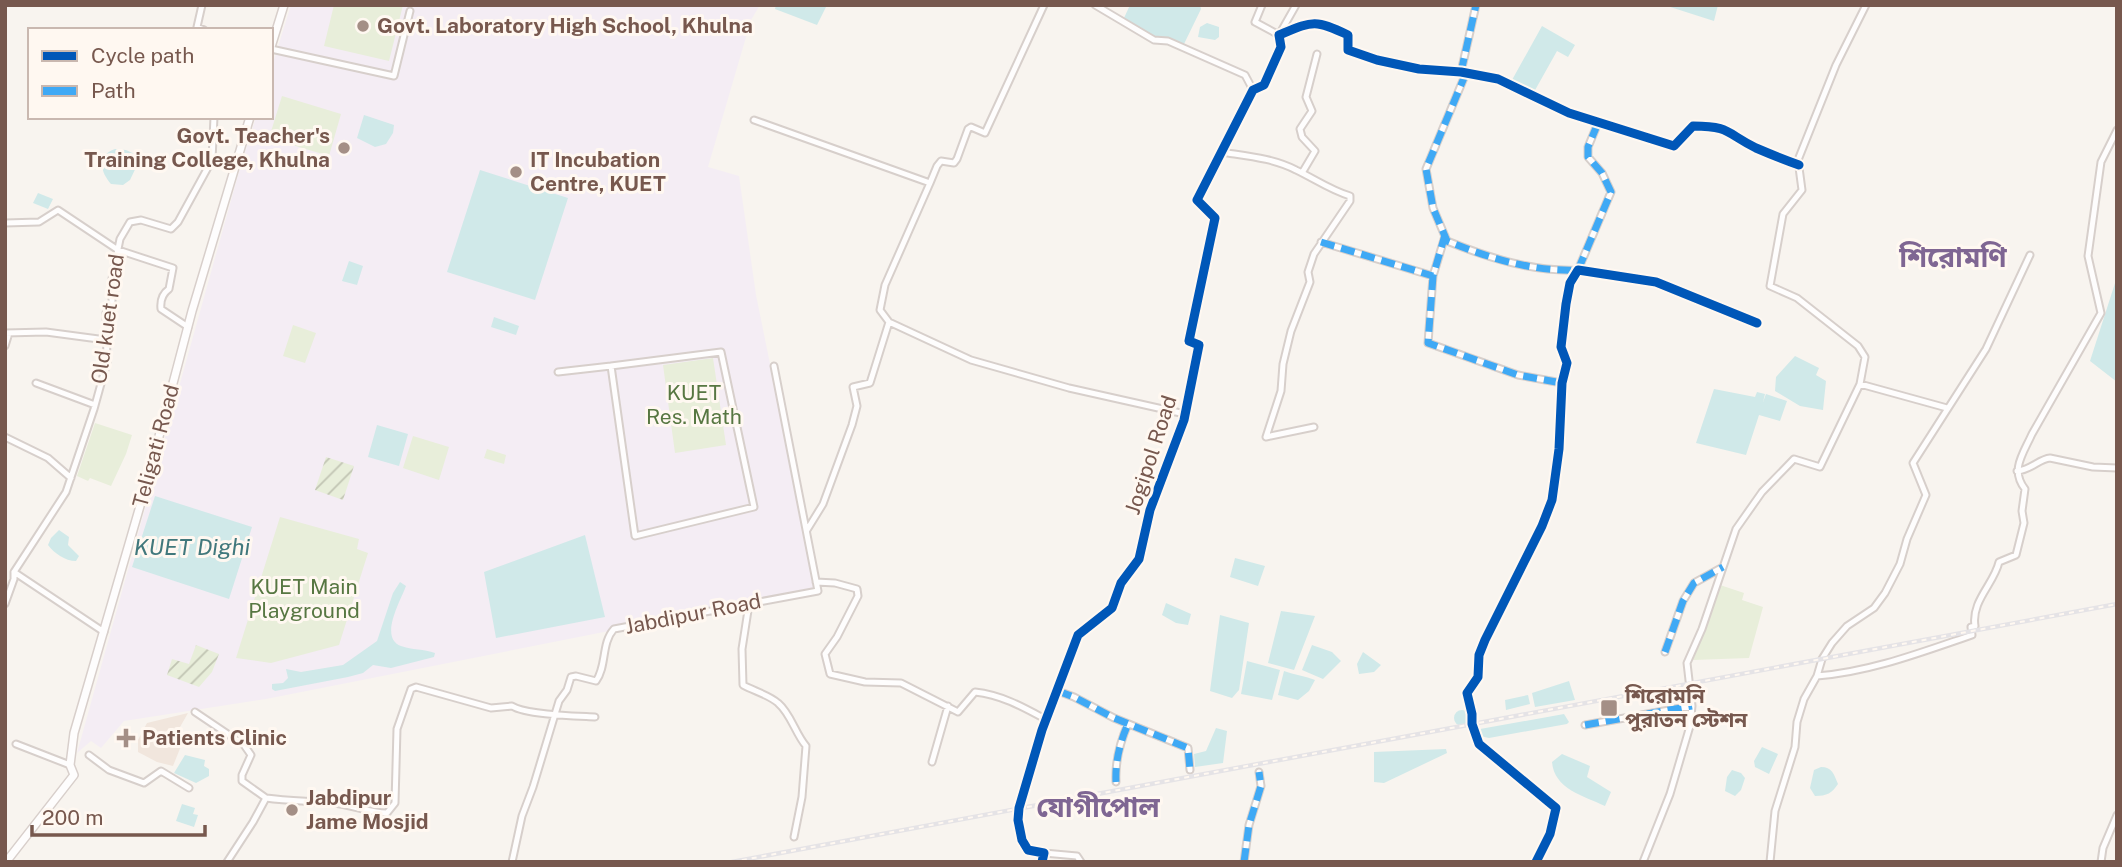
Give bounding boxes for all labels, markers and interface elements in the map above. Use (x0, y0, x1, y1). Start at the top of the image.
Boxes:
place label: Govt. Laboratory High School, Khulna (377, 13, 753, 38)
marker: Govt. Laboratory High School, Khulna (355, 18, 371, 34)
legend (28, 28, 273, 119)
text: Cycle path (91, 43, 194, 68)
text: Path (91, 78, 136, 103)
place label: Govt. Teacher's Training College, Khulna (84, 123, 330, 172)
marker: Govt. Teacher's Training College, Khulna (336, 140, 352, 156)
place label: IT Incubation Centre, KUET (530, 147, 666, 196)
marker: IT Incubation Centre, KUET (508, 164, 524, 180)
district label: শিরোমণি (1898, 240, 2007, 273)
street label: Old kuet road (86, 252, 129, 386)
park label: KUET Res. Math (646, 380, 742, 429)
street label: Teligati Road (127, 382, 184, 510)
street label: Jogipol Road (1119, 392, 1182, 518)
water label: KUET Dighi (134, 533, 251, 560)
park label: KUET Main Playground (248, 574, 360, 623)
street label: Jabdipur Road (623, 588, 763, 639)
place label: শিরোমনি পুরাতন স্টেশন (1624, 683, 1748, 732)
marker: শিরোমনি পুরাতন স্টেশন (1599, 698, 1619, 718)
place label: Patients Clinic (142, 725, 287, 750)
marker: Patients Clinic (116, 728, 136, 748)
place label: Jabdipur Jame Mosjid (306, 785, 429, 834)
district label: যোগীপোল (1036, 790, 1160, 823)
scale bar (32, 794, 205, 838)
marker: Jabdipur Jame Mosjid (284, 802, 300, 818)
text: 200 m (42, 805, 103, 830)

